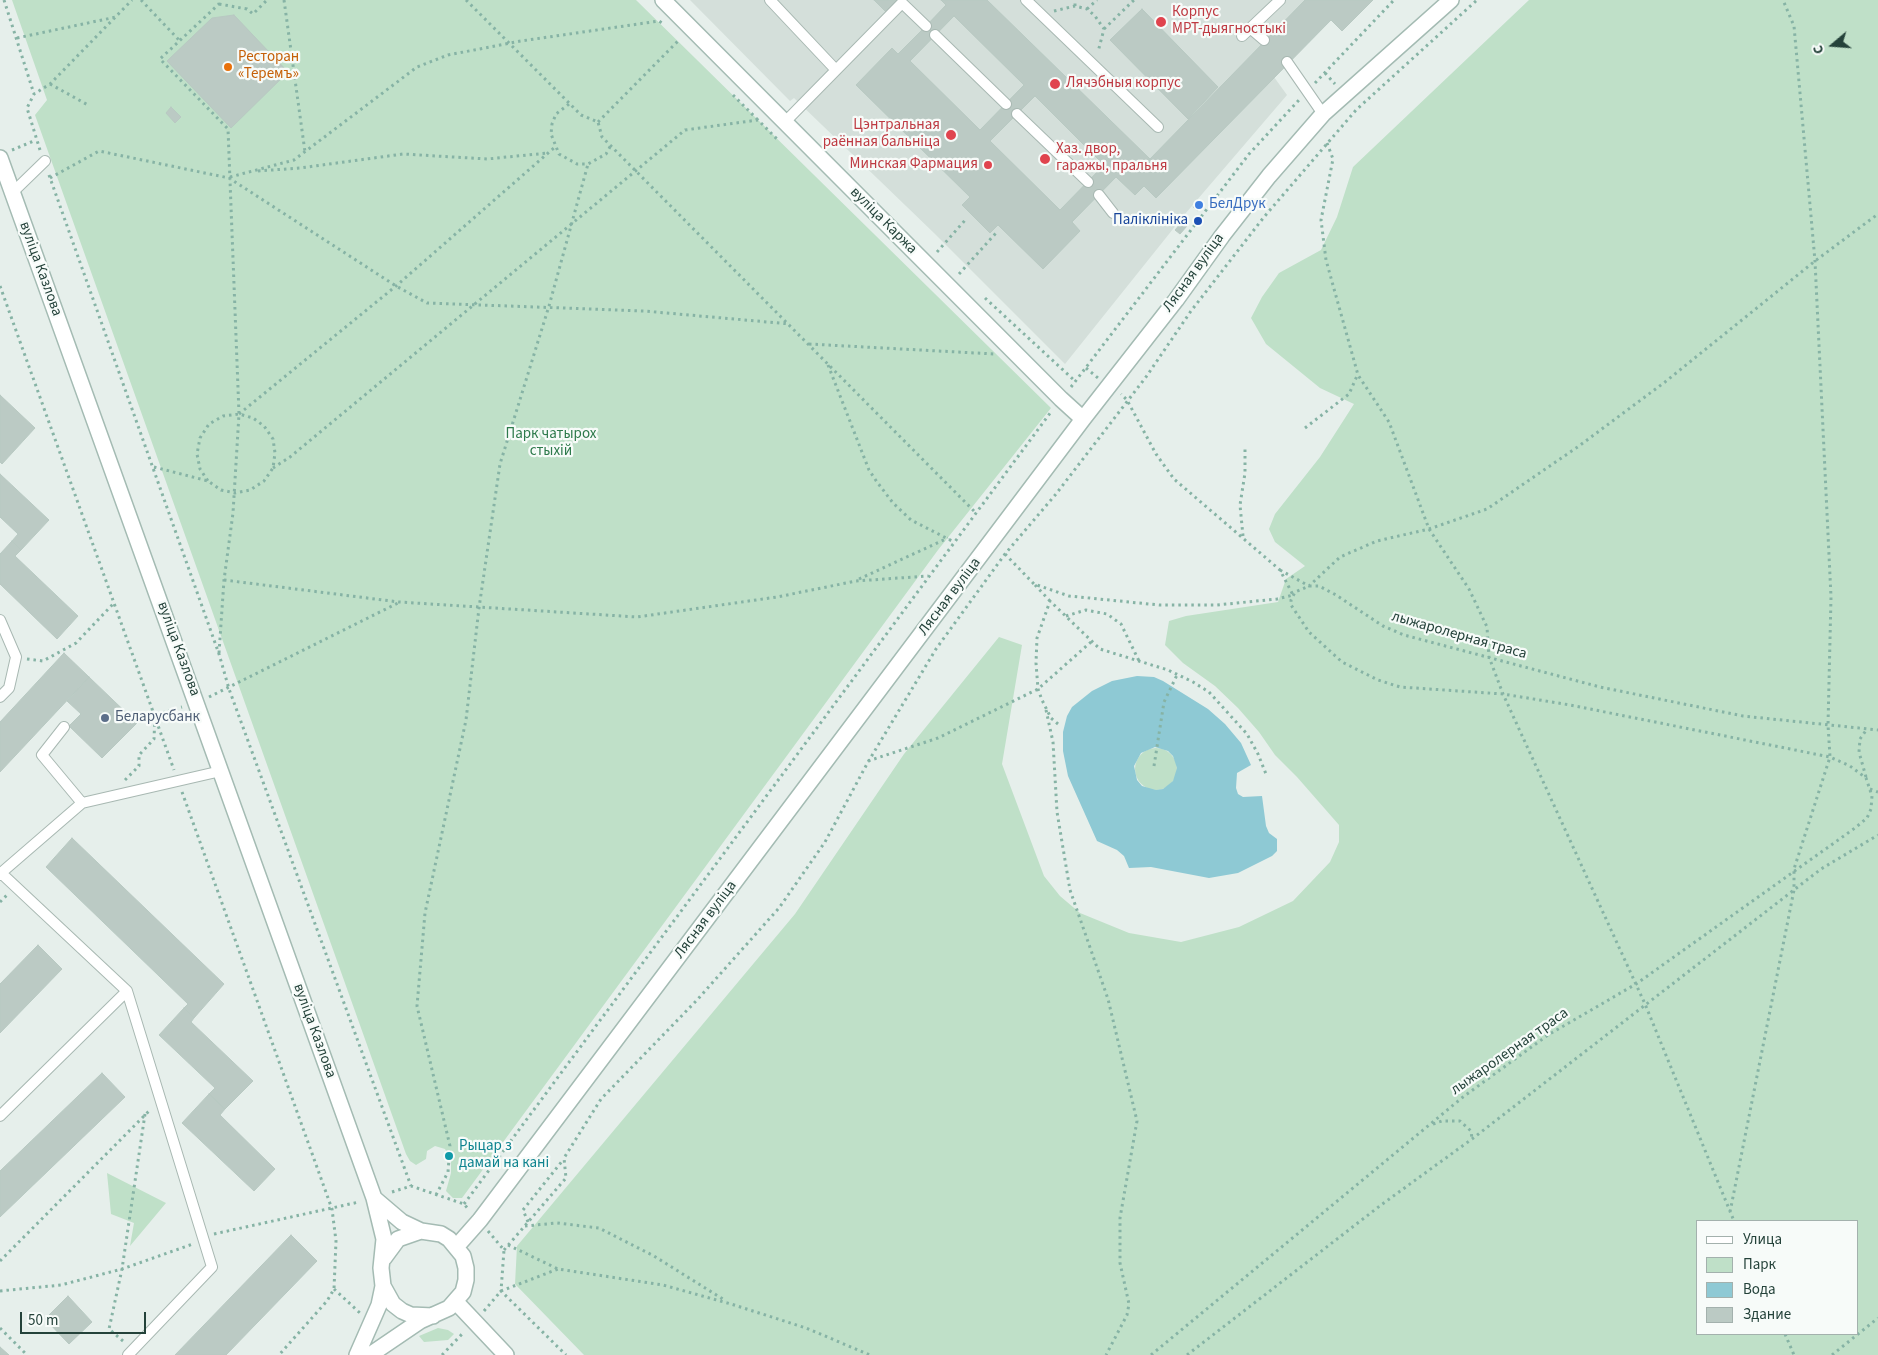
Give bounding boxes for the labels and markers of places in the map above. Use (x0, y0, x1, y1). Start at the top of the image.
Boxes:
place label: Корпус МРТ-дыягностыкі (1172, 4, 1286, 39)
marker: Корпус МРТ-дыягностыкі (1154, 15, 1168, 29)
place label: Ресторан «Теремъ» (238, 49, 299, 84)
marker: Ресторан «Теремъ» (222, 61, 234, 73)
place label: Лячэбныя корпус (1066, 75, 1181, 93)
marker: Лячэбныя корпус (1048, 77, 1062, 91)
place label: Цэнтральная раённая бальніца (823, 117, 940, 152)
marker: Цэнтральная раённая бальніца (944, 128, 958, 142)
place label: Хаз. двор, гаражы, пральня (1056, 141, 1168, 176)
marker: Хаз. двор, гаражы, пральня (1038, 152, 1052, 166)
place label: Минская Фармация (850, 156, 978, 174)
marker: Минская Фармация (982, 159, 994, 171)
place label: БелДрук (1209, 196, 1266, 214)
marker: БелДрук (1193, 199, 1205, 211)
place label: Паліклініка (1113, 212, 1188, 230)
marker: Паліклініка (1192, 215, 1204, 227)
place label: Беларусбанк (115, 709, 200, 727)
marker: Беларусбанк (99, 712, 111, 724)
place label: Рыцар з дамай на кані (459, 1138, 549, 1173)
marker: Рыцар з дамай на кані (443, 1150, 455, 1162)

